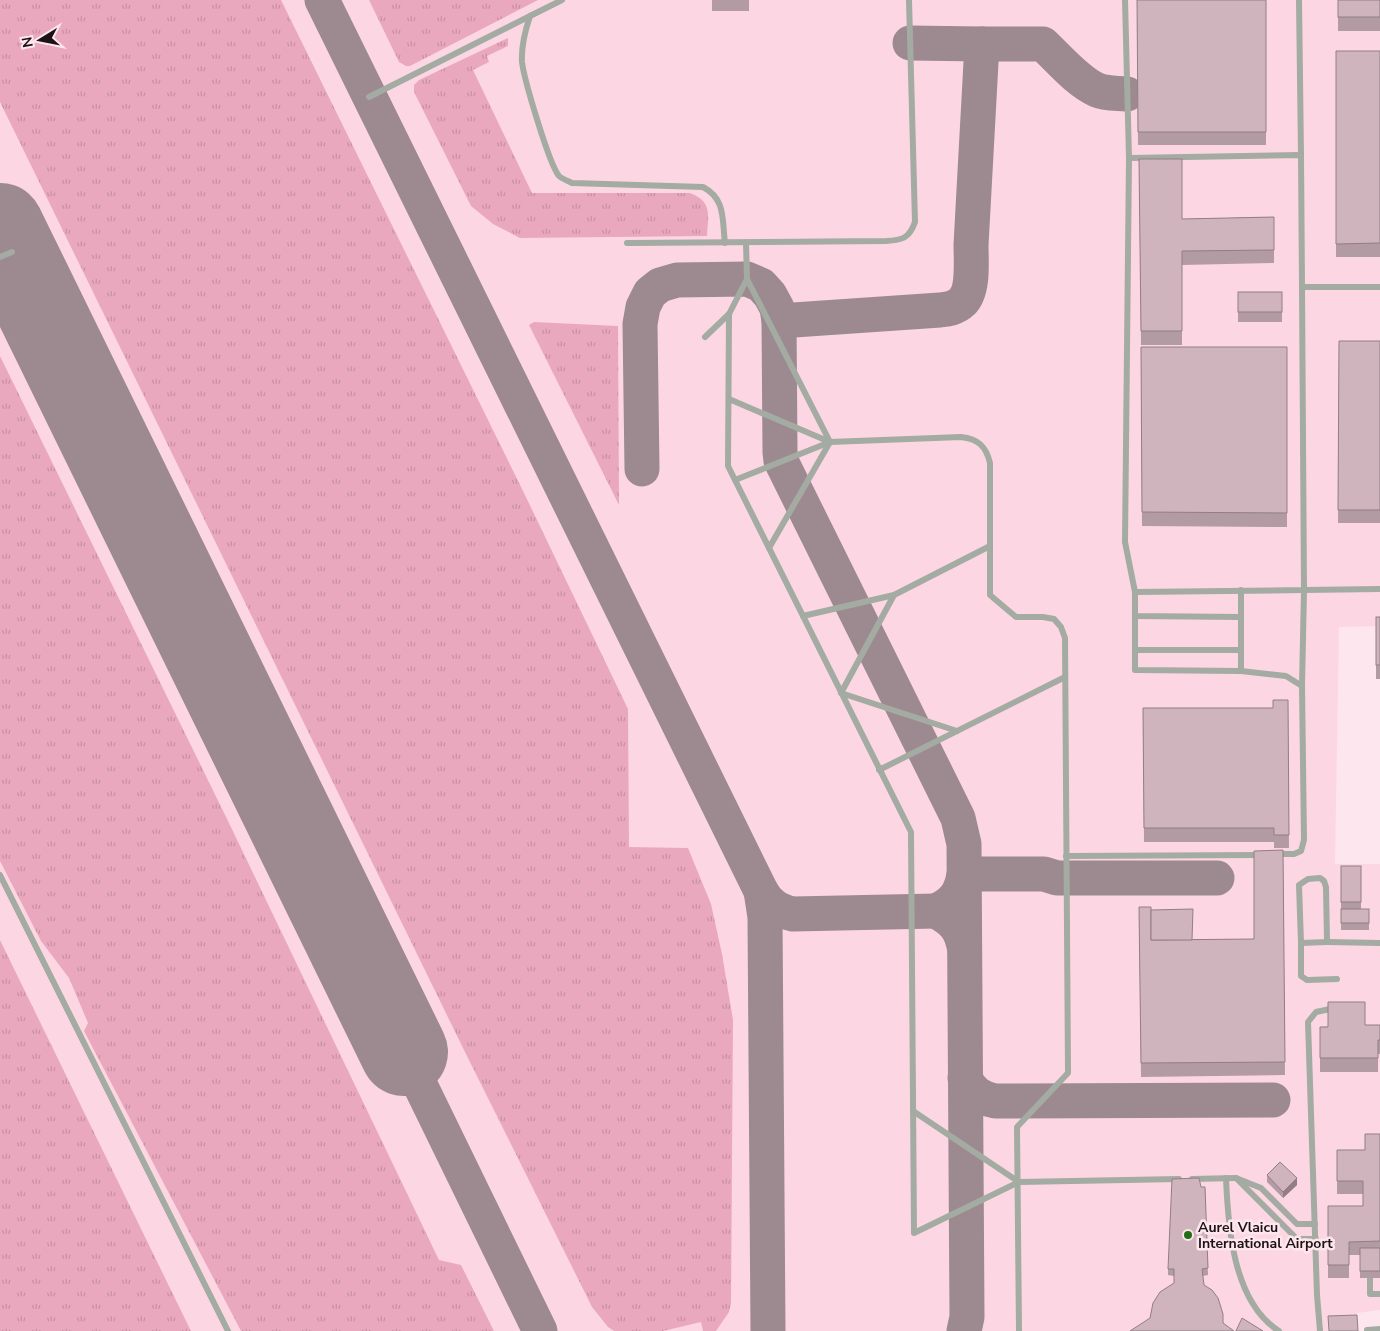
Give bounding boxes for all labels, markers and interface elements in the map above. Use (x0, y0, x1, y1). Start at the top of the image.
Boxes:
north arrow (15, 15, 65, 65)
text: N (17, 35, 38, 49)
place label: Aurel Vlaicu International Airport (1198, 1218, 1333, 1253)
marker: Aurel Vlaicu International Airport (1182, 1229, 1194, 1241)

